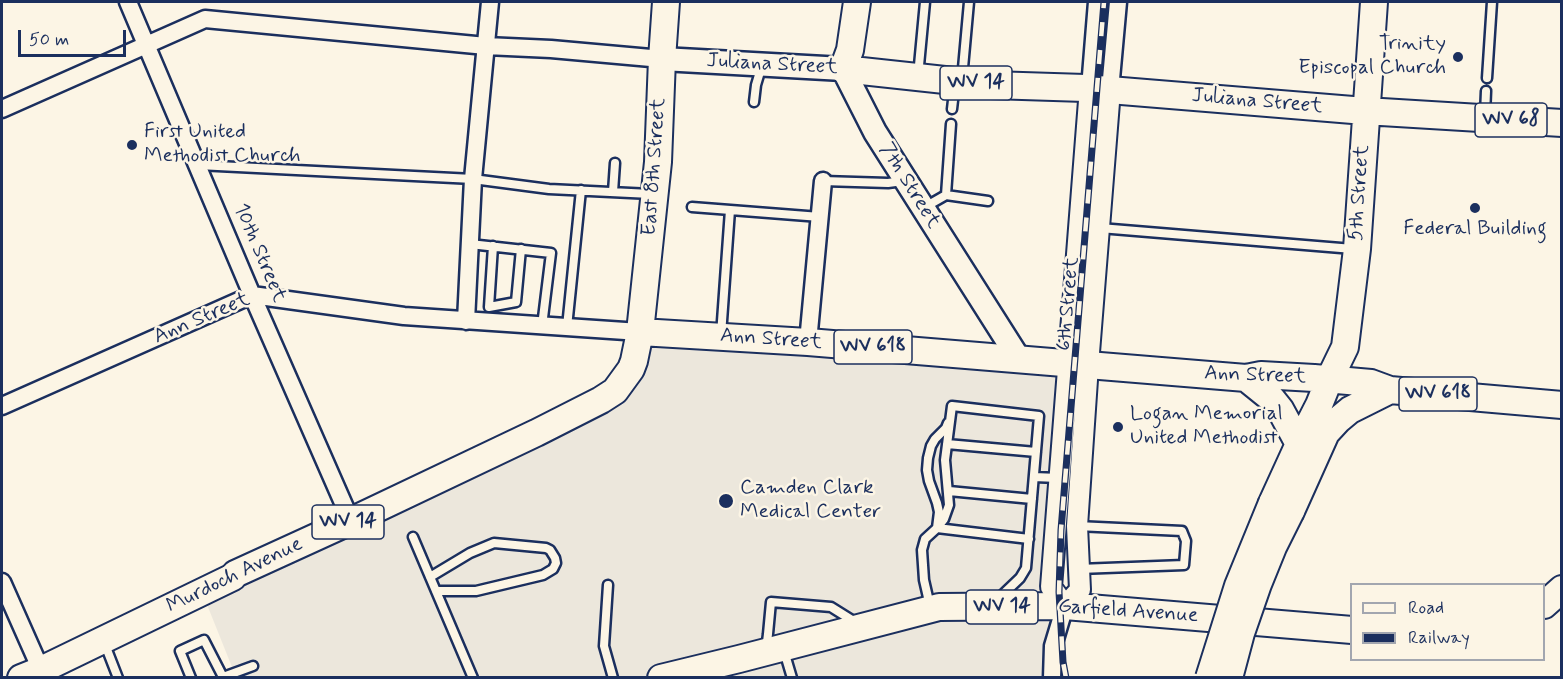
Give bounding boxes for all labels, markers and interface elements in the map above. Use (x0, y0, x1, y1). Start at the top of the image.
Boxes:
scale bar (21, 18, 129, 56)
text: 50 m (29, 28, 69, 52)
place label: Trinity Episcopal Church (1298, 32, 1446, 82)
street label: Juliana Street (706, 49, 838, 81)
marker: Trinity Episcopal Church (1451, 50, 1465, 64)
road number: WV 14 (940, 66, 1012, 100)
street label: Juliana Street (1190, 84, 1324, 120)
street label: East 8th Street (638, 97, 672, 237)
road number: WV 68 (1475, 103, 1547, 137)
place label: First United Methodist Church (144, 120, 301, 170)
marker: First United Methodist Church (125, 138, 139, 152)
street label: 7th Street (873, 139, 945, 233)
street label: 5th Street (1344, 144, 1376, 242)
street label: 10th Street (227, 200, 291, 306)
marker: Federal Building (1468, 201, 1482, 215)
place label: Federal Building (1403, 217, 1547, 243)
street label: 6th Street (1052, 256, 1086, 352)
street label: Ann Street (150, 287, 254, 351)
street label: Ann Street (719, 324, 823, 356)
road number: WV 618 (834, 330, 912, 364)
street label: Ann Street (1204, 362, 1306, 390)
road number: WV 618 (1399, 377, 1477, 411)
place label: Logan Memorial United Methodist (1130, 402, 1283, 452)
marker: Logan Memorial United Methodist (1111, 420, 1125, 434)
place label: Camden Clark Medical Center (740, 476, 881, 526)
marker: Camden Clark Medical Center (717, 492, 735, 510)
road number: WV 14 (312, 505, 384, 539)
street label: Murdoch Avenue (163, 532, 307, 620)
legend (1350, 583, 1545, 661)
road number: WV 14 (966, 590, 1038, 624)
street label: Garfield Avenue (1057, 595, 1199, 629)
text: Road (1408, 596, 1444, 620)
text: Railway (1408, 626, 1470, 650)

